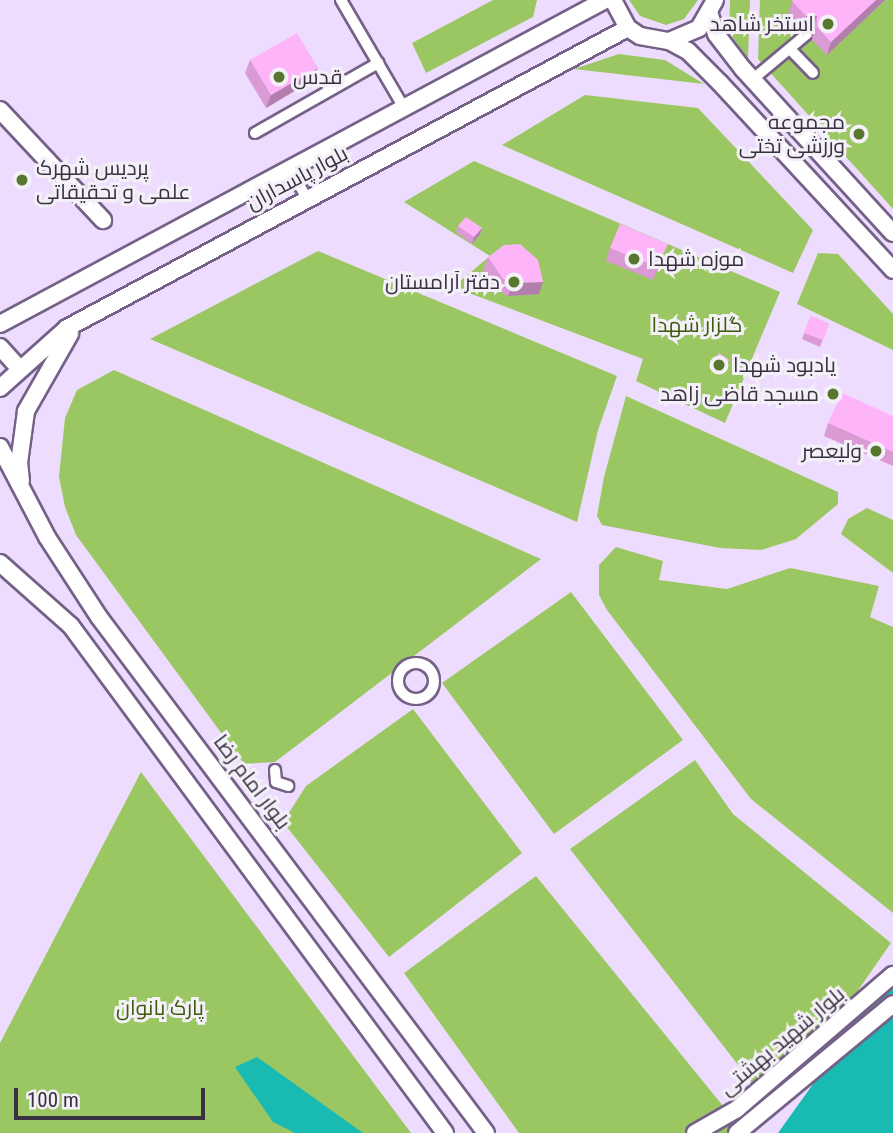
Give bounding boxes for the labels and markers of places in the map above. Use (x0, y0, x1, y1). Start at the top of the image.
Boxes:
place label: استخر شاهد (710, 11, 814, 37)
marker: استخر شاهد (820, 16, 836, 32)
place label: قدس (293, 64, 342, 90)
marker: قدس (271, 69, 287, 85)
place label: مجموعه ورزشی تختی (739, 109, 845, 159)
marker: مجموعه ورزشی تختی (851, 126, 867, 142)
place label: پردیس شهرک علمی و تحقیقاتی (36, 155, 190, 205)
marker: پردیس شهرک علمی و تحقیقاتی (14, 172, 30, 188)
place label: موزه شهدا (648, 246, 744, 272)
marker: موزه شهدا (626, 251, 642, 267)
place label: دفتر آرامستان (385, 269, 500, 295)
marker: دفتر آرامستان (506, 274, 522, 290)
place label: یادبود شهدا (733, 352, 836, 378)
marker: یادبود شهدا (711, 357, 727, 373)
place label: مسجد قاضی زاهد (660, 381, 819, 407)
marker: مسجد قاضی زاهد (825, 386, 841, 402)
place label: ولیعصر (802, 438, 862, 464)
marker: ولیعصر (868, 443, 884, 459)

